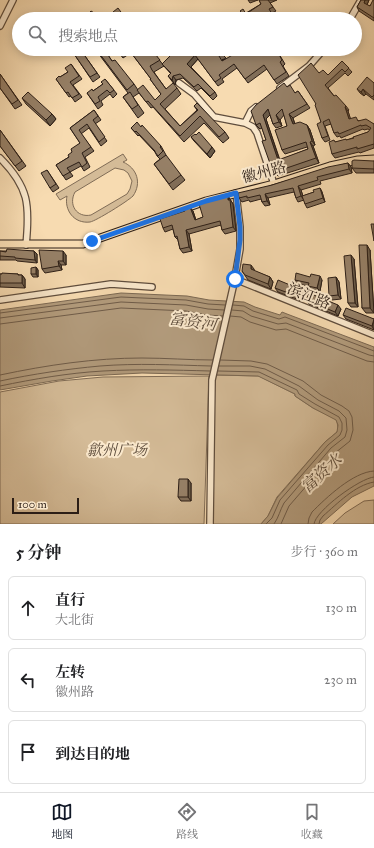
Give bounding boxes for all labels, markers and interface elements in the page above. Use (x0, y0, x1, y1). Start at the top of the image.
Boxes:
search box (12, 12, 362, 56)
icon: search (26, 23, 48, 45)
text: 搜索地点 (58, 27, 118, 45)
street label: 徽州路 (240, 157, 288, 187)
route end (83, 232, 101, 250)
route start (226, 270, 244, 288)
street label: 滨江路 (285, 279, 333, 313)
water label: 富资河 (168, 309, 221, 335)
park label: 歙州广场 (87, 441, 149, 459)
water label: 富资水 (297, 449, 347, 496)
scale bar (12, 496, 79, 515)
text: 100 m (18, 498, 47, 511)
text: 5 分钟 (16, 542, 62, 563)
text: 步行 · 360 m (290, 544, 358, 560)
text: 直行 (55, 591, 85, 609)
icon: ahead (17, 597, 39, 619)
text: 130 m (325, 600, 357, 616)
text: 大北街 (55, 612, 94, 628)
text: 左转 (55, 663, 85, 681)
icon: left (17, 669, 39, 691)
text: 230 m (324, 672, 357, 688)
text: 徽州路 (55, 684, 94, 700)
icon: arrive (17, 741, 39, 763)
text: 到达目的地 (55, 745, 130, 763)
tab: 地图 (51, 801, 73, 841)
tab: 路线 (176, 801, 198, 841)
tab: 收藏 (301, 801, 323, 841)

